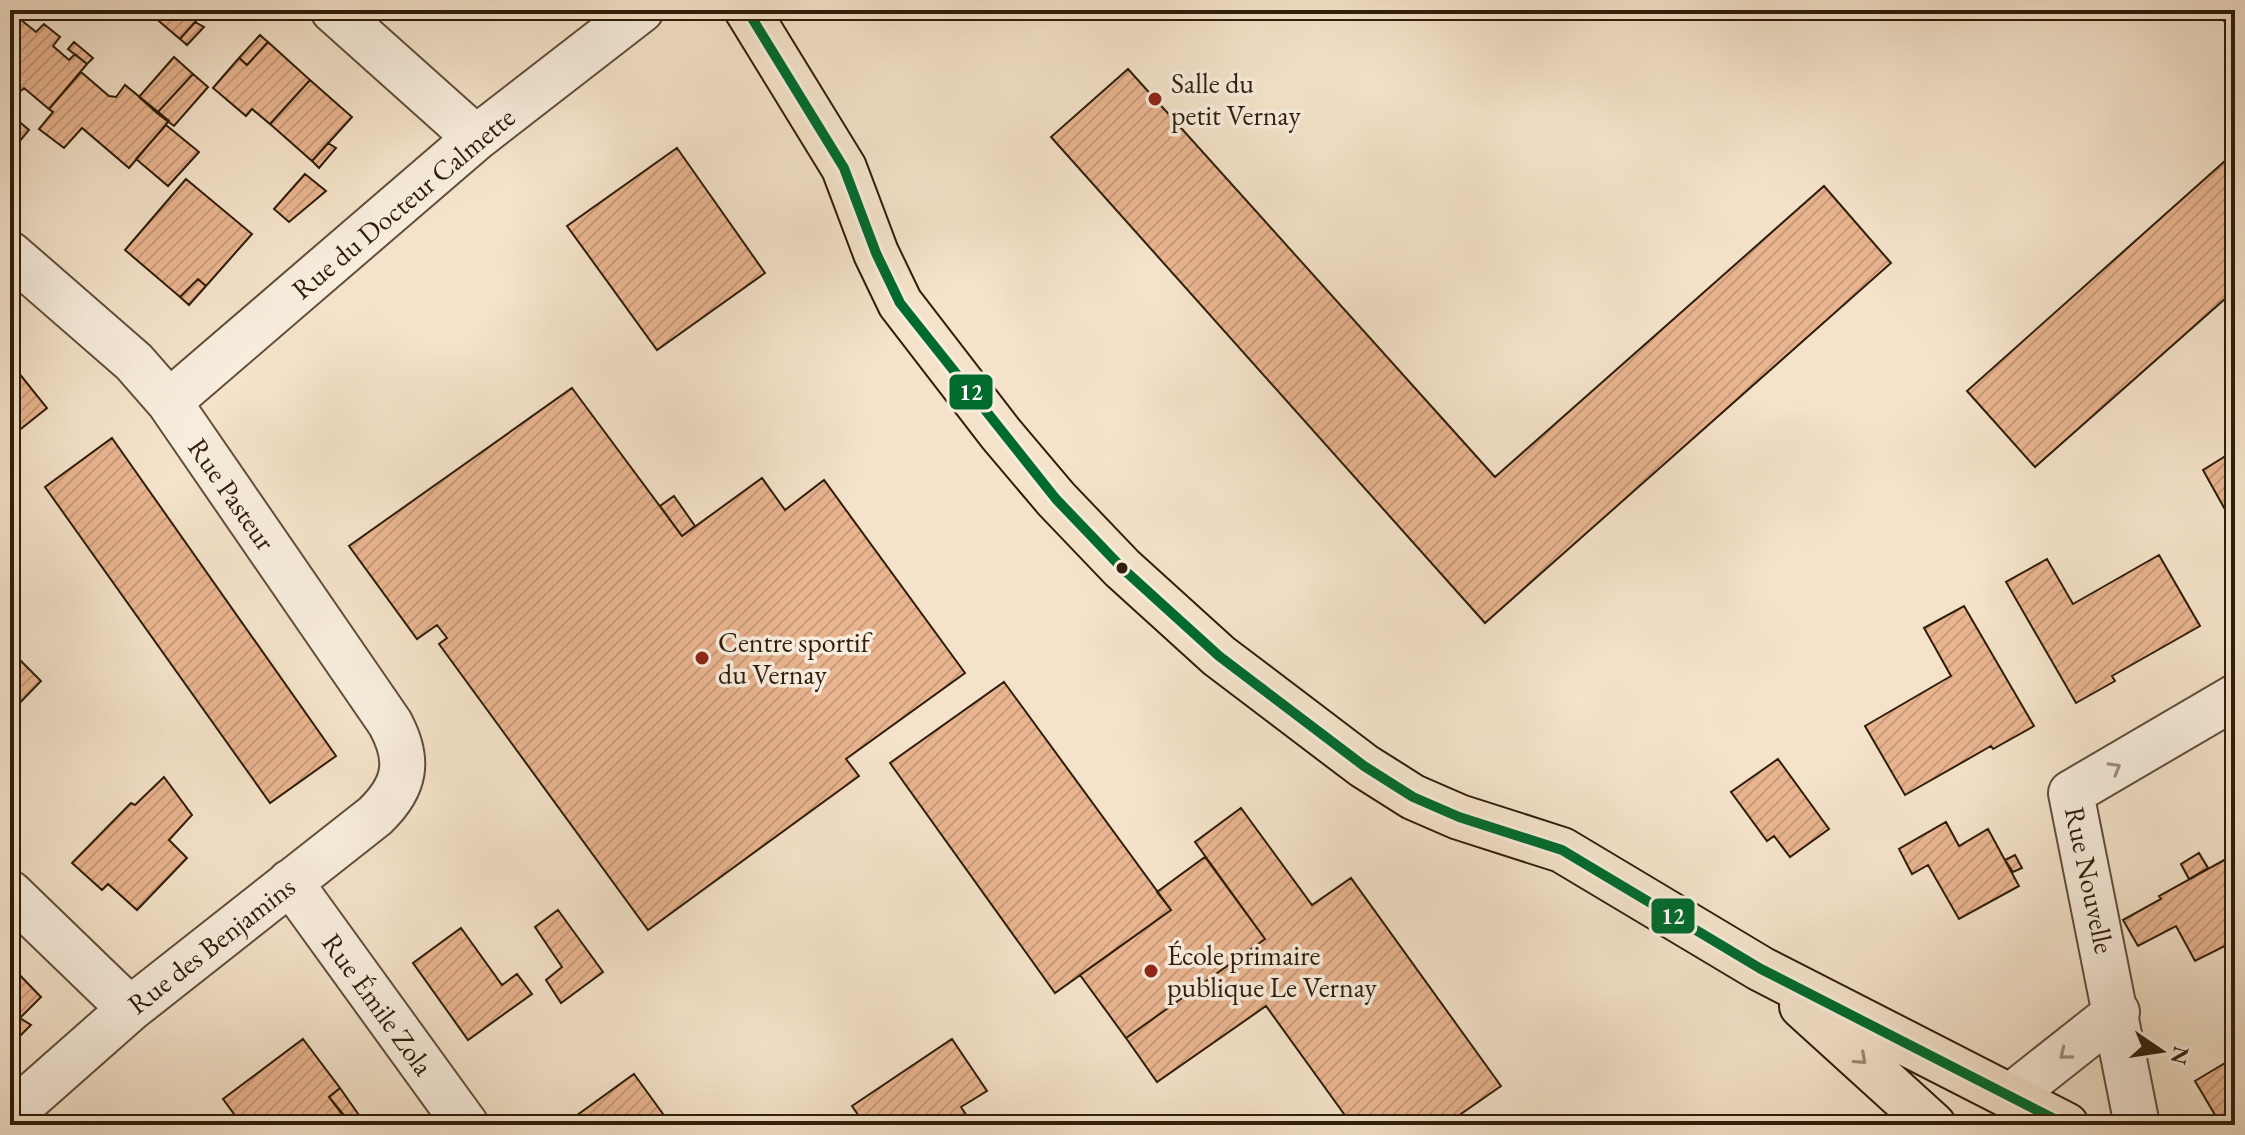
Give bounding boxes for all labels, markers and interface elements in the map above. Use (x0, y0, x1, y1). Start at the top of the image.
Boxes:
place label: Salle du petit Vernay (1171, 65, 1301, 133)
marker: Salle du petit Vernay (1146, 90, 1164, 108)
street label: Rue du Docteur Calmette (284, 99, 522, 307)
line badge: 12 (948, 373, 994, 411)
text: 12 (959, 378, 983, 407)
street label: Rue Pasteur (180, 431, 284, 558)
unlabelled marker (1114, 560, 1130, 576)
place label: Centre sportif du Vernay (718, 624, 873, 692)
marker: Centre sportif du Vernay (693, 649, 711, 667)
one-way arrow (2106, 762, 2121, 777)
street label: Rue Nouvelle (2057, 803, 2123, 957)
street label: Rue des Benjamins (120, 868, 302, 1022)
line badge: 12 (1650, 897, 1696, 935)
text: 12 (1661, 902, 1685, 931)
street label: Rue Émile Zola (314, 926, 442, 1083)
place label: École primaire publique Le Vernay (1167, 937, 1378, 1005)
marker: École primaire publique Le Vernay (1142, 962, 1160, 980)
north arrow (2121, 1011, 2201, 1091)
text: N (2164, 1043, 2196, 1068)
one-way arrow (2059, 1044, 2074, 1058)
one-way arrow (1851, 1050, 1866, 1064)

